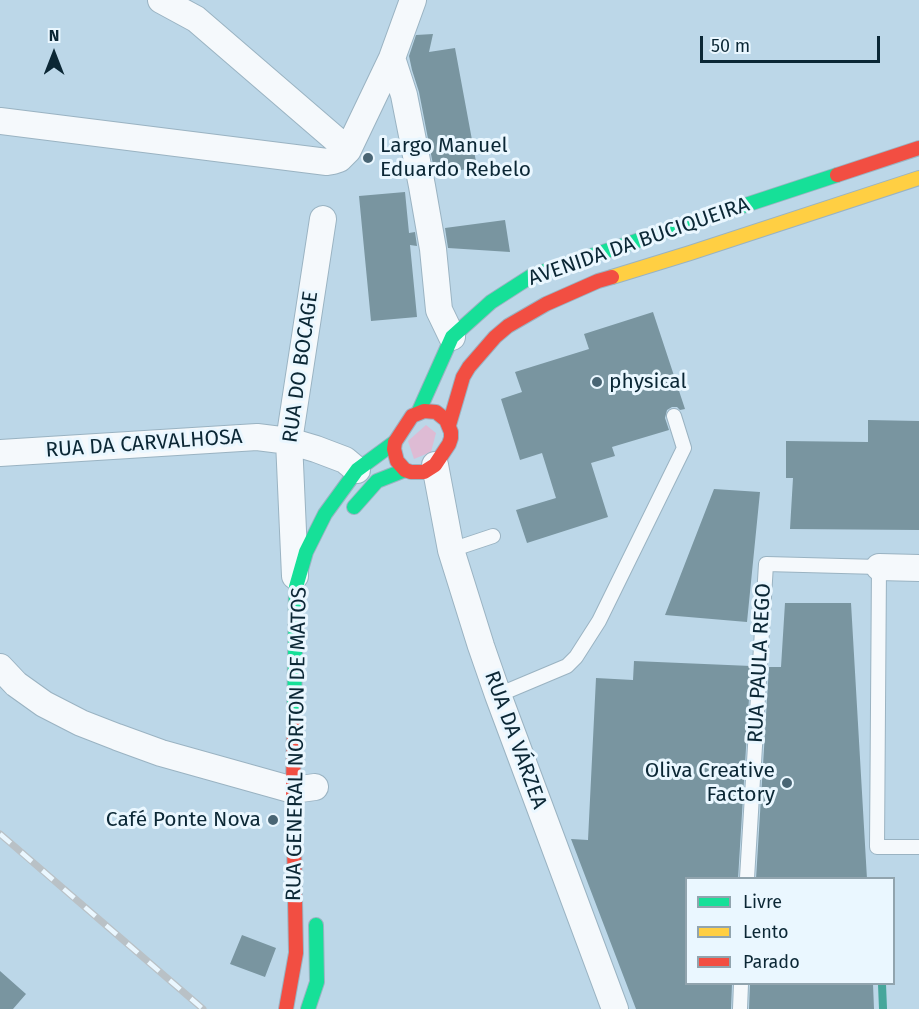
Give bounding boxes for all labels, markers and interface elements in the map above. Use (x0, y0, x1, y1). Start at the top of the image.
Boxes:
north arrow (24, 24, 84, 84)
scale bar (703, 24, 883, 62)
text: N (49, 26, 59, 45)
text: 50 m (711, 35, 750, 57)
place label: Largo Manuel Eduardo Rebelo (380, 133, 531, 183)
marker: Largo Manuel Eduardo Rebelo (361, 151, 375, 165)
street label: AVENIDA DA BUCIQUEIRA (525, 192, 753, 292)
street label: RUA DO BOCAGE (278, 290, 324, 444)
place label: physical (609, 369, 687, 395)
marker: physical (590, 375, 604, 389)
street label: RUA DA CARVALHOSA (45, 425, 243, 463)
street label: RUA PAULA REGO (743, 582, 777, 744)
street label: RUA GENERAL NORTON DE MATOS (282, 587, 312, 901)
street label: RUA DA VÁRZEA (478, 668, 552, 812)
place label: Oliva Creative Factory (645, 758, 775, 808)
marker: Oliva Creative Factory (780, 776, 794, 790)
place label: Café Ponte Nova (106, 807, 261, 833)
marker: Café Ponte Nova (266, 813, 280, 827)
legend (685, 877, 895, 985)
text: Livre (743, 891, 782, 913)
text: Lento (743, 921, 789, 943)
text: Parado (743, 951, 800, 973)

